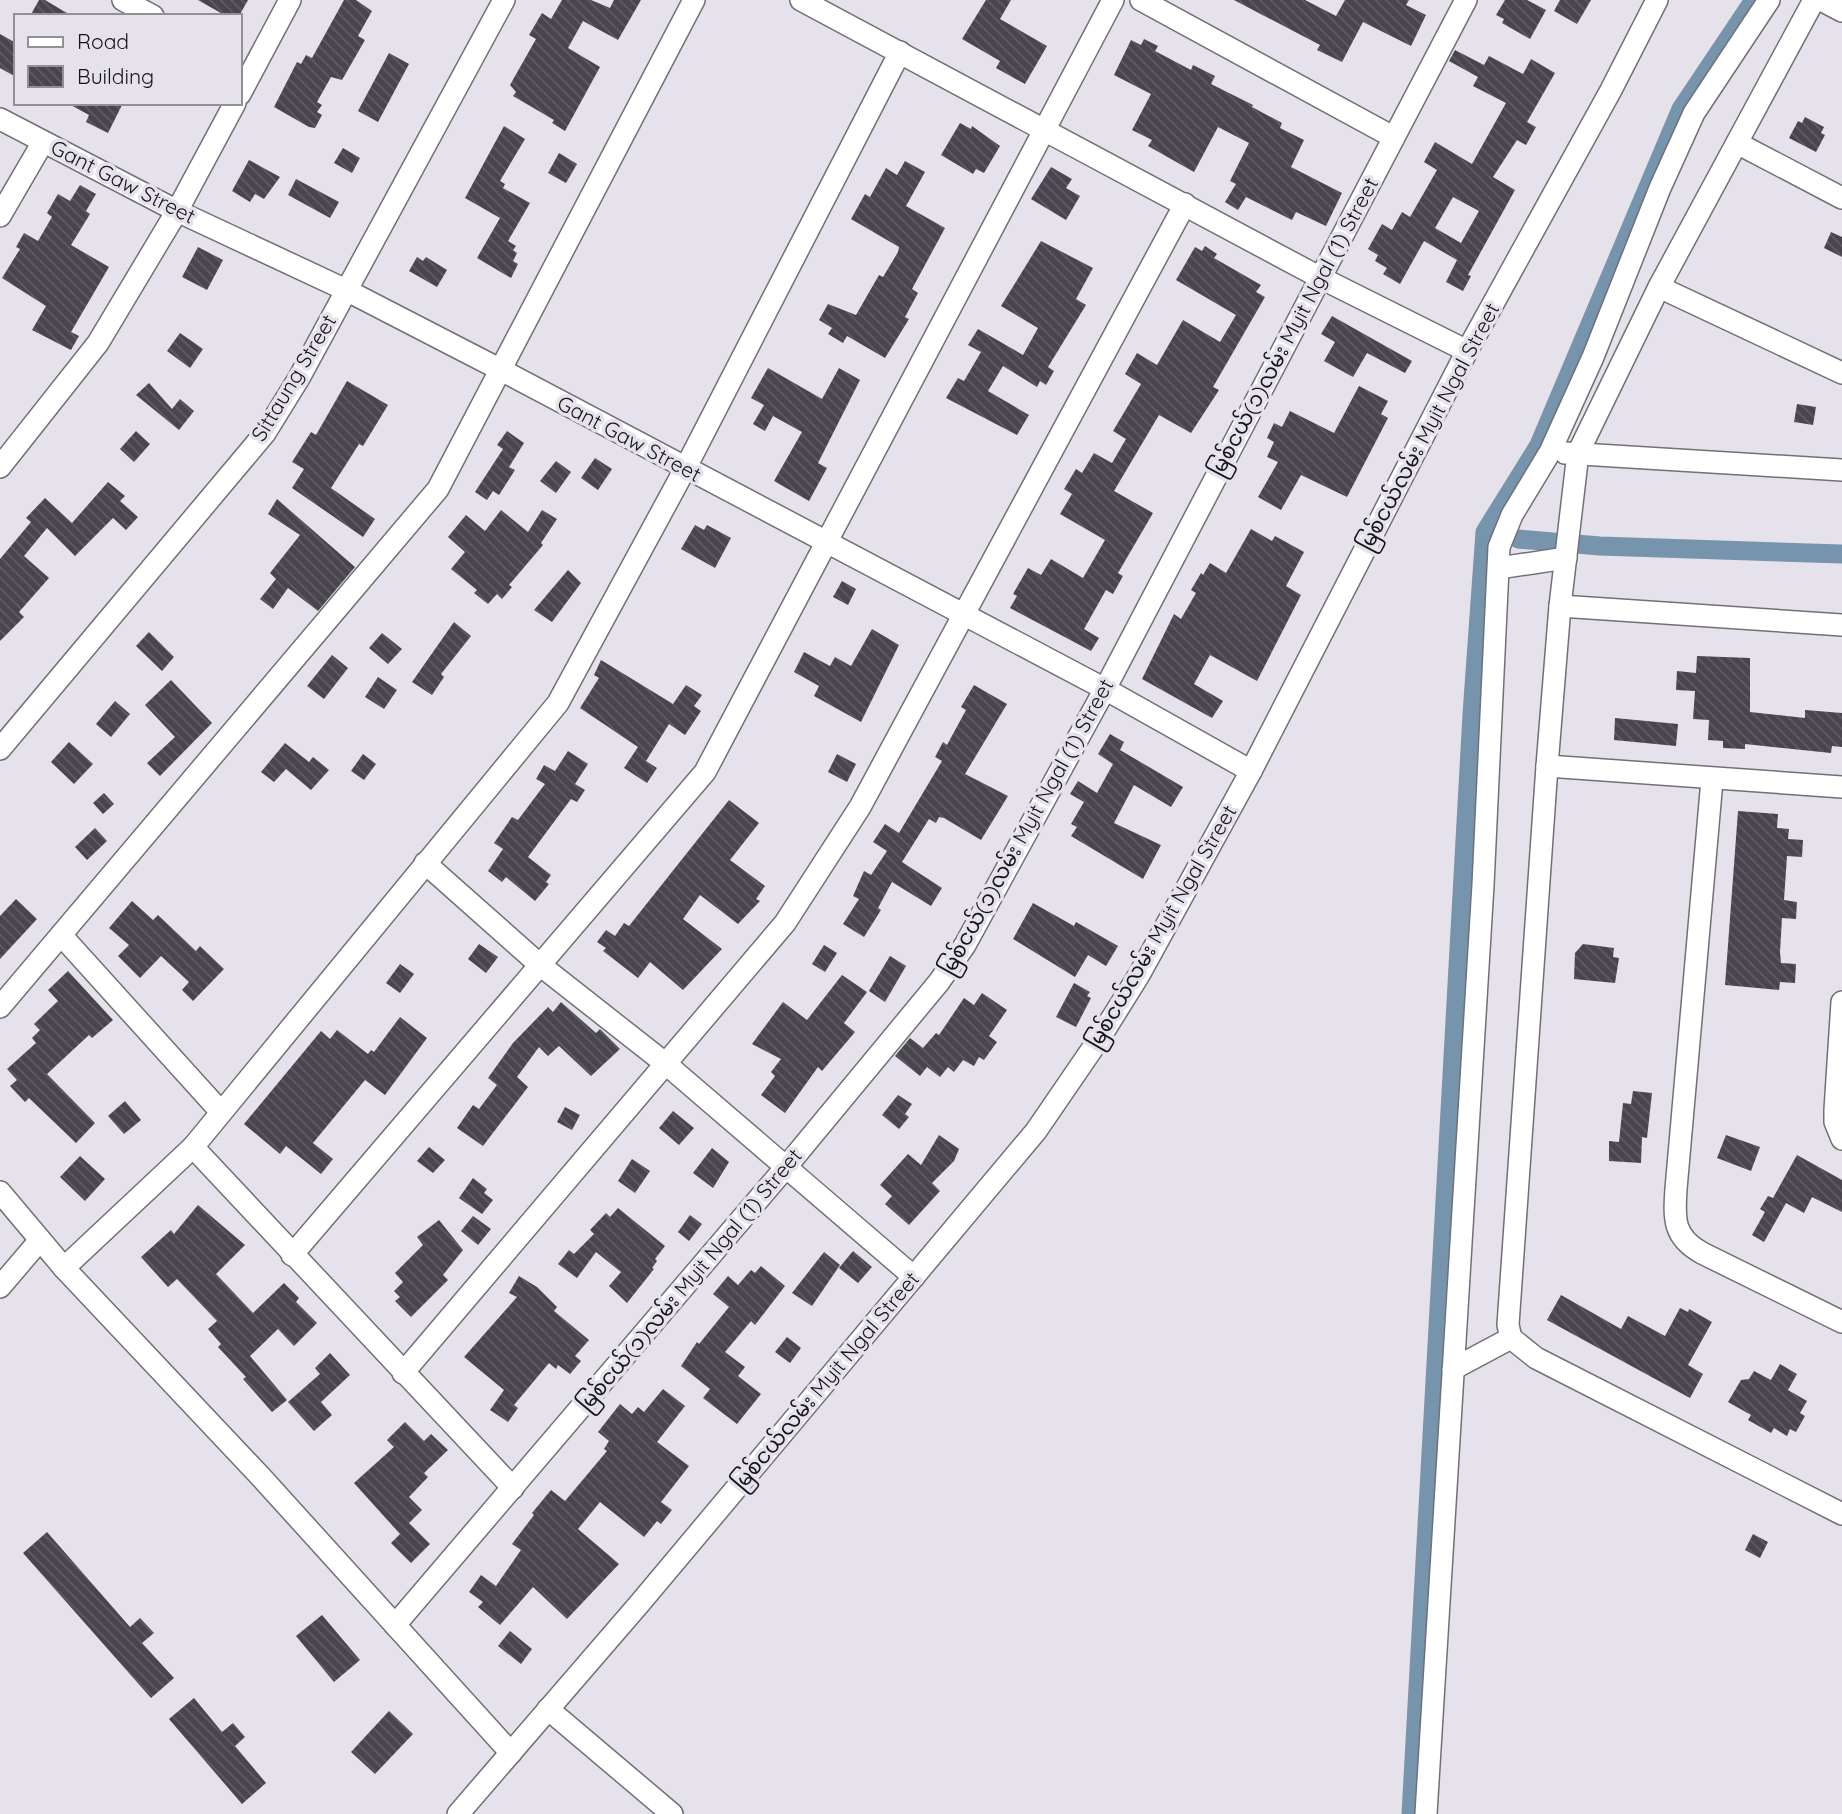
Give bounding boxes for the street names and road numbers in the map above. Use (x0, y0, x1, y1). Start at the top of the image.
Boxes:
street label: Gant Gaw Street (47, 133, 200, 229)
street label: မြစ်ငယ်(၁)လမ်း Myit Ngal (1) Street (1201, 172, 1388, 483)
street label: မြစ်ငယ်လမ်း Myit Ngal Street (1350, 297, 1509, 557)
street label: Sittaung Street (245, 309, 341, 446)
street label: Gant Gaw Street (553, 389, 706, 487)
street label: မြစ်ငယ်(၁)လမ်း Myit Ngal (1) Street (932, 673, 1123, 982)
street label: မြစ်ငယ်လမ်း Myit Ngal Street (1079, 799, 1246, 1055)
street label: မြစ်ငယ်(၁)လမ်း Myit Ngal (1) Street (570, 1141, 811, 1419)
street label: မြစ်ငယ်လမ်း Myit Ngal Street (725, 1265, 928, 1498)

